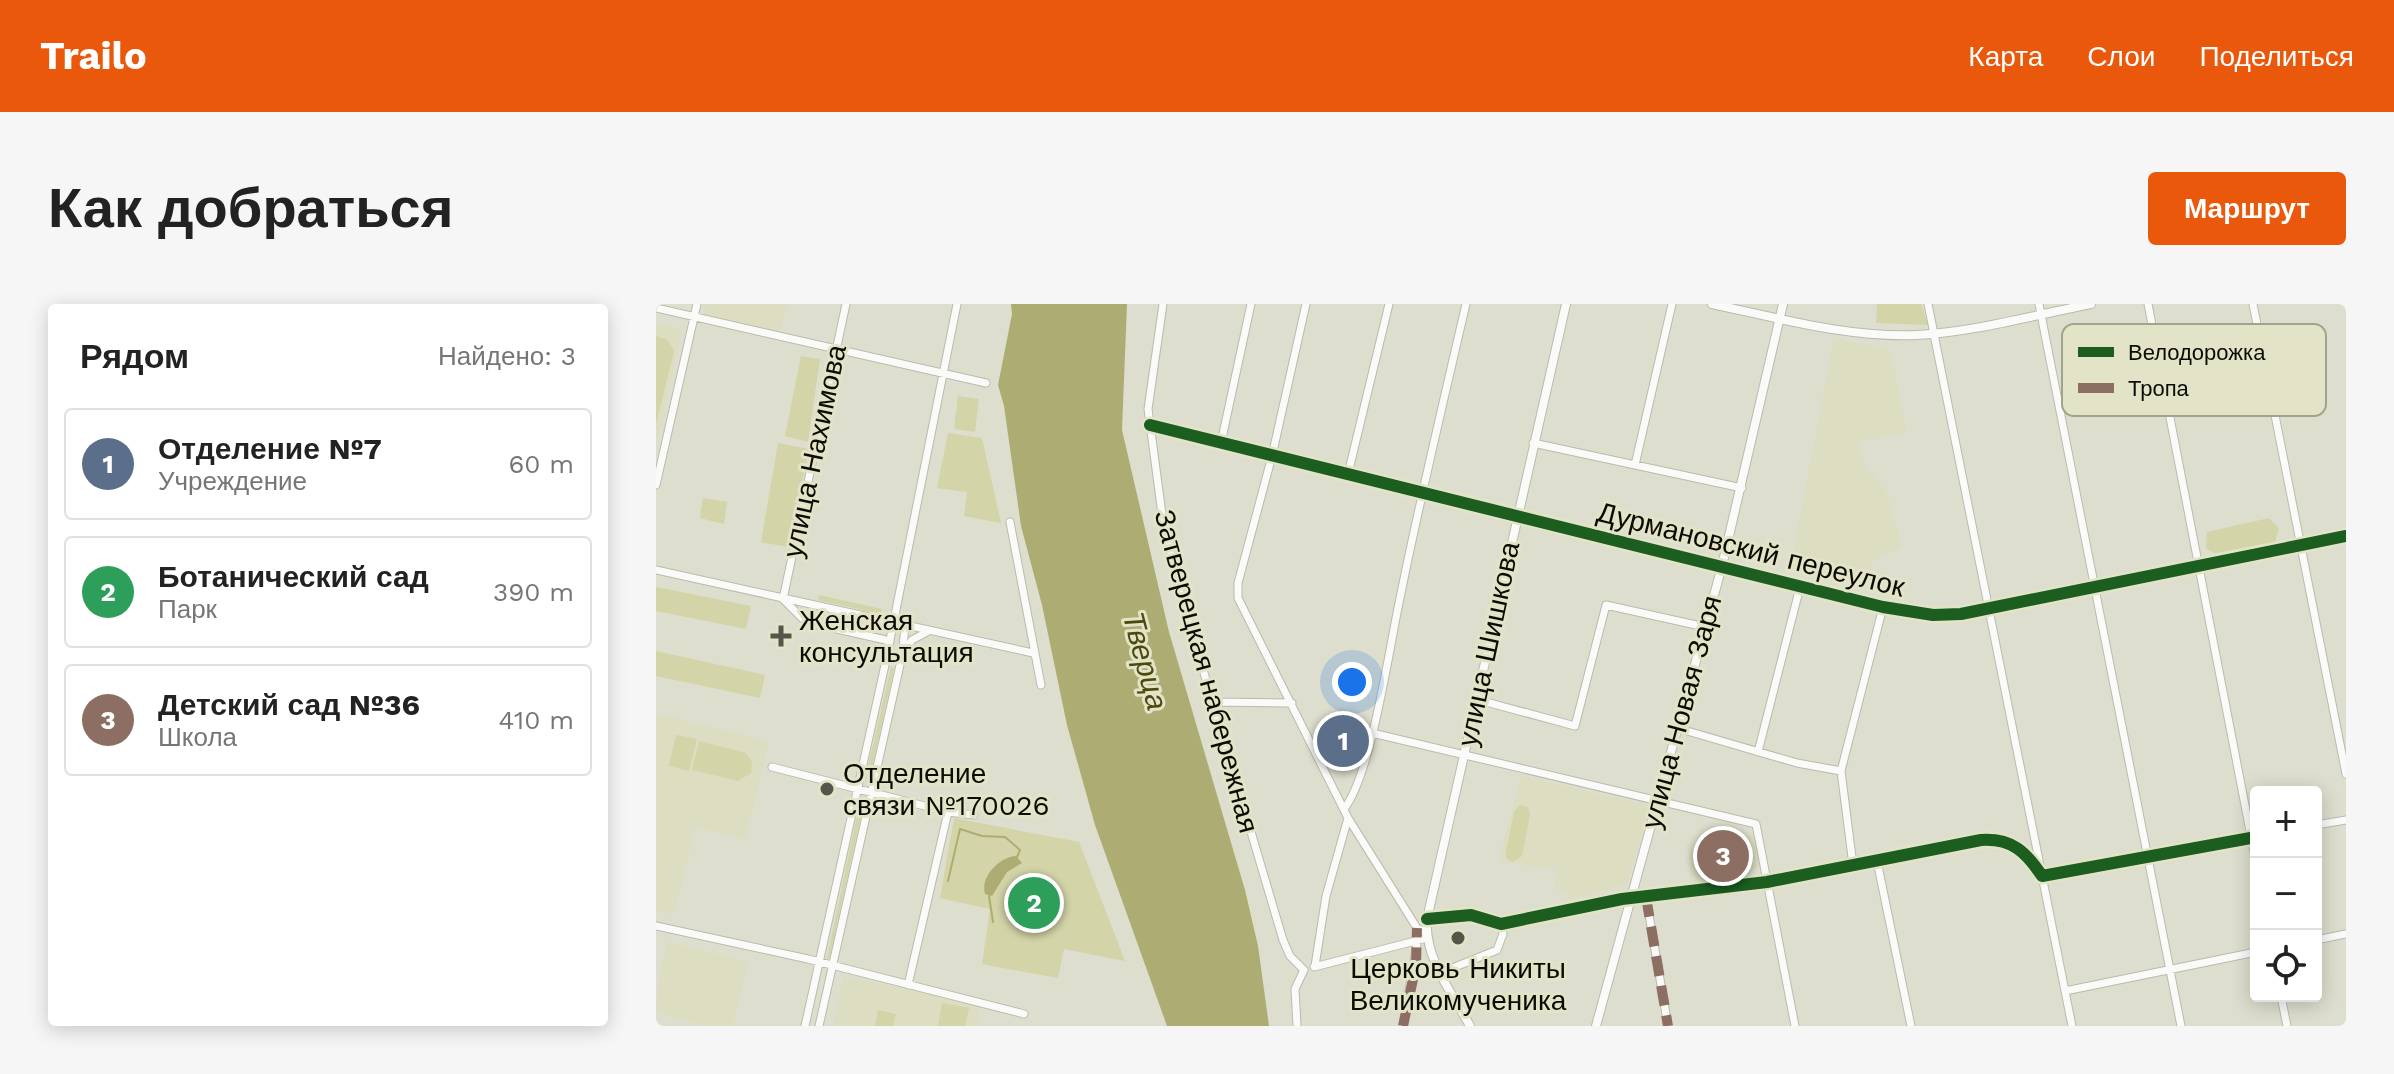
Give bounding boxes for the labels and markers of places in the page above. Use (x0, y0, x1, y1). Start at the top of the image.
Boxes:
place label: Женская консультация (799, 604, 974, 669)
marker: Женская консультация (770, 625, 792, 647)
pin: 1 (1317, 711, 1369, 771)
place label: Отделение связи №170026 (843, 757, 1050, 822)
marker: Отделение связи №170026 (818, 780, 836, 798)
pin: 3 (1697, 826, 1749, 886)
pin: 2 (1008, 873, 1060, 933)
marker: Церковь Никиты Великомученика (1449, 929, 1467, 947)
place label: Церковь Никиты Великомученика (1350, 952, 1567, 1017)

